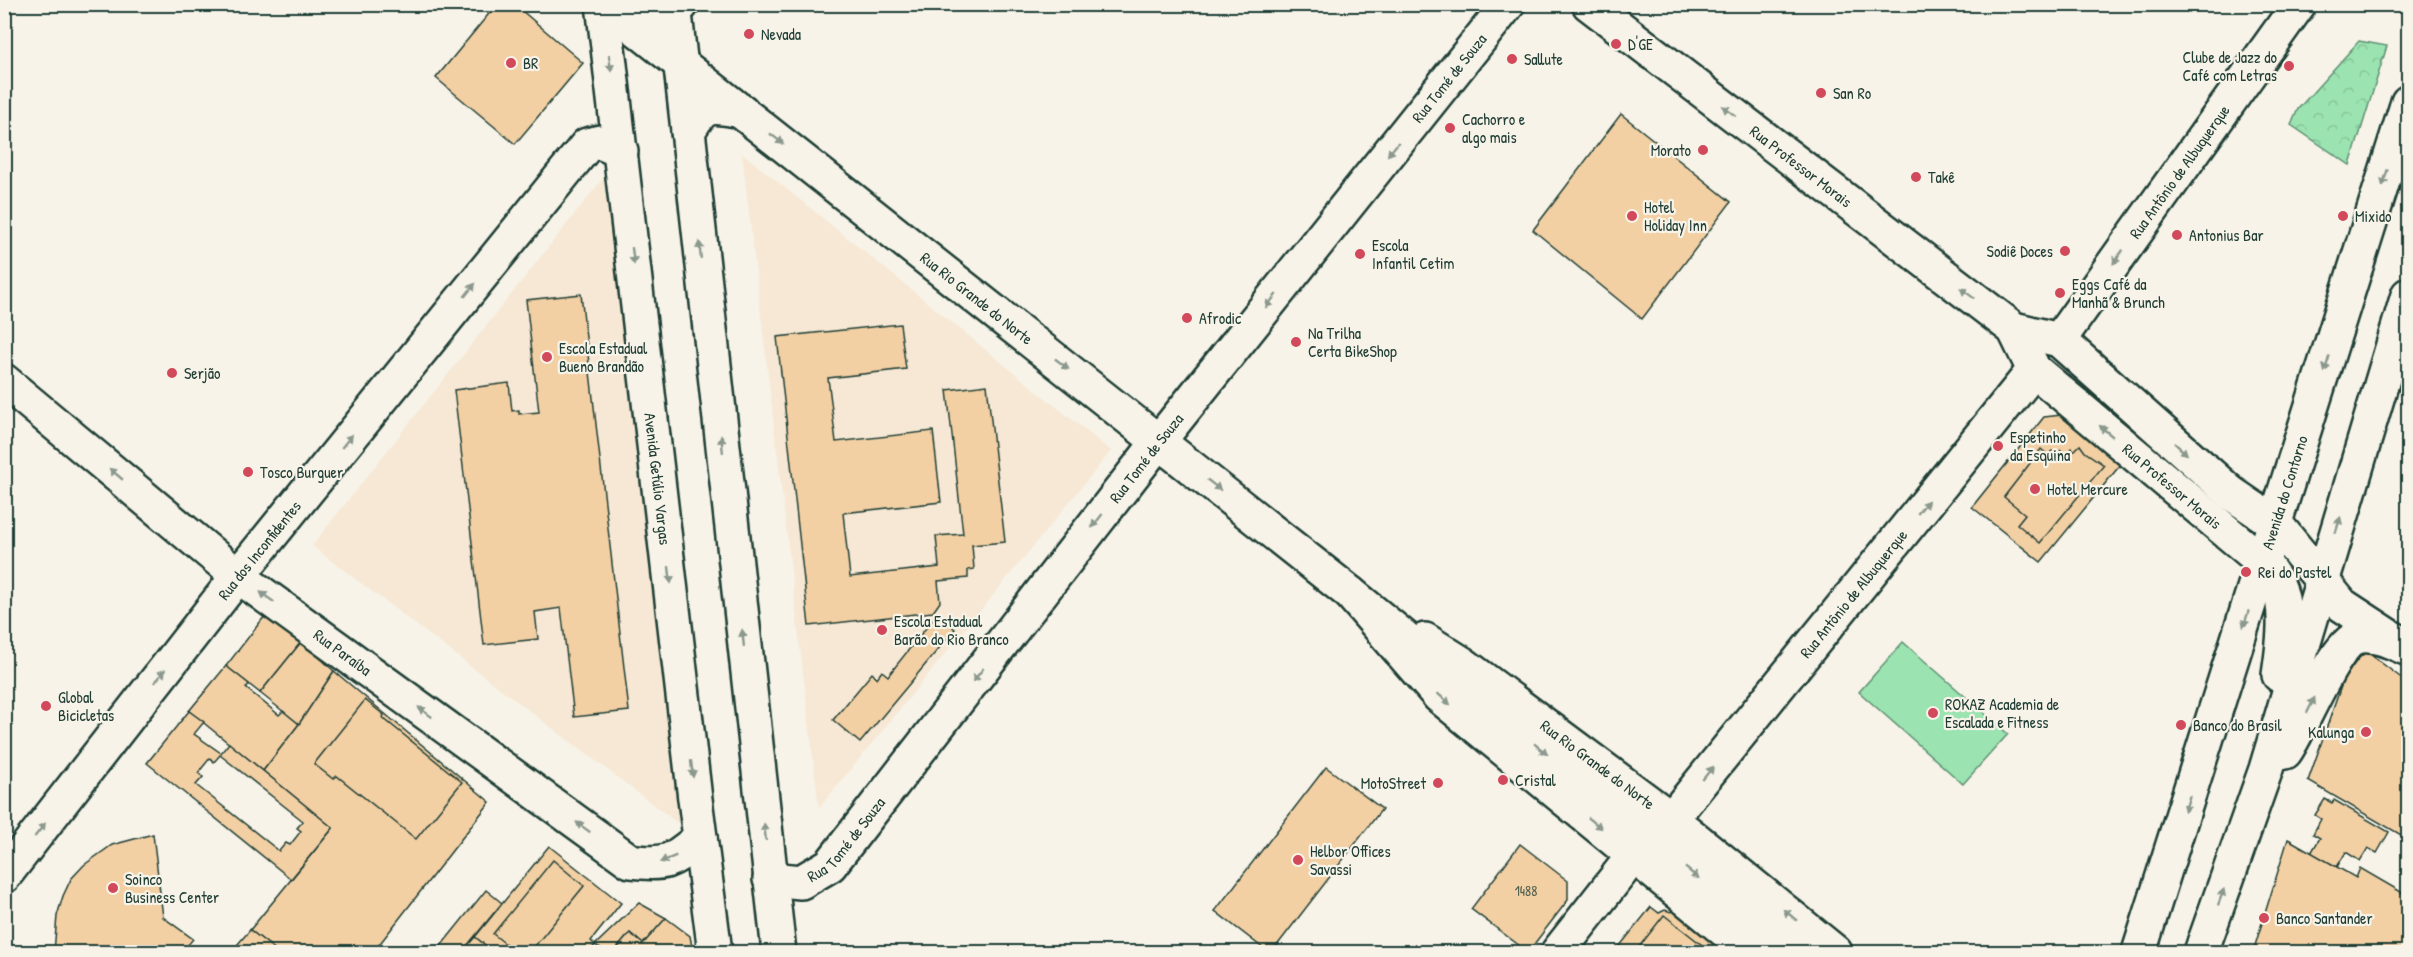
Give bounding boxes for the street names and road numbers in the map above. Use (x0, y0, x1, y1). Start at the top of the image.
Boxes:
street label: Rua Tomé de Souza (1407, 29, 1491, 127)
street label: Rua Antônio de Albuquerque (2124, 100, 2235, 243)
street label: Rua Professor Morais (1746, 120, 1857, 212)
street label: Rua Rio Grande do Norte (916, 247, 1038, 350)
street label: Rua Tomé de Souza (1104, 409, 1188, 507)
street label: Avenida Getúlio Vargas (639, 412, 677, 546)
street label: Avenida do Contorno (2256, 432, 2313, 552)
street label: Rua Professor Morais (2118, 438, 2226, 534)
street label: Rua dos Inconfidentes (213, 496, 306, 604)
street label: Rua Antônio de Albuquerque (1795, 524, 1912, 662)
street label: Rua Paraíba (309, 624, 376, 681)
street label: Rua Rio Grande do Norte (1536, 714, 1660, 815)
street label: Rua Tomé de Souza (803, 792, 890, 887)

